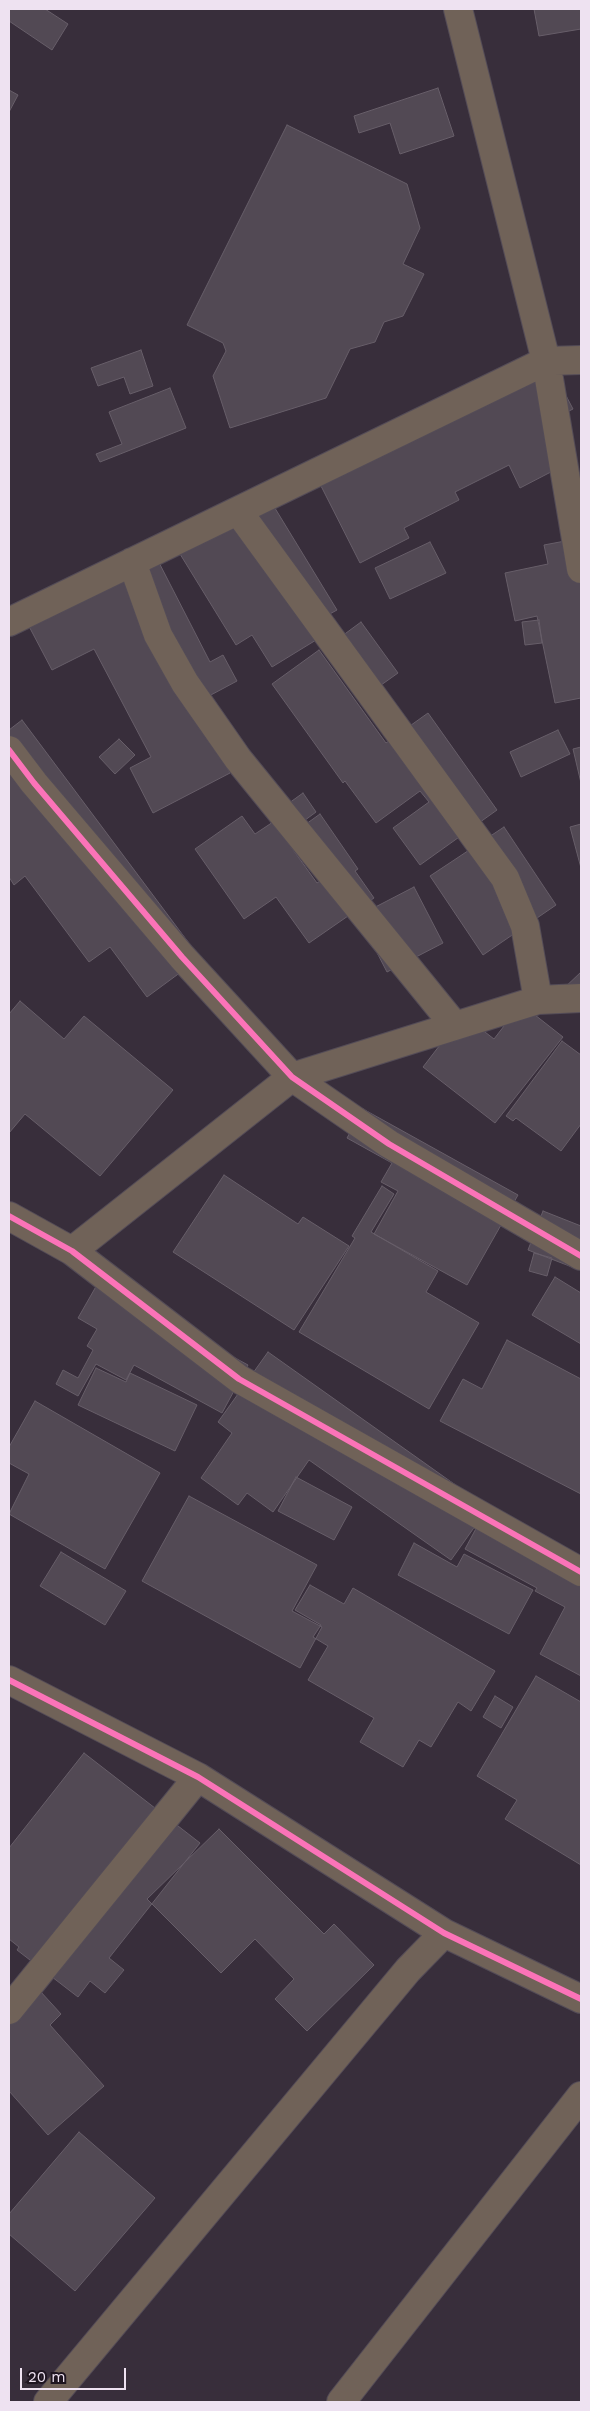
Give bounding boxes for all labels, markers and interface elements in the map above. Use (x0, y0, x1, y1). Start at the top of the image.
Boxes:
scale bar (22, 2358, 129, 2390)
text: 20 m (28, 2368, 66, 2386)

